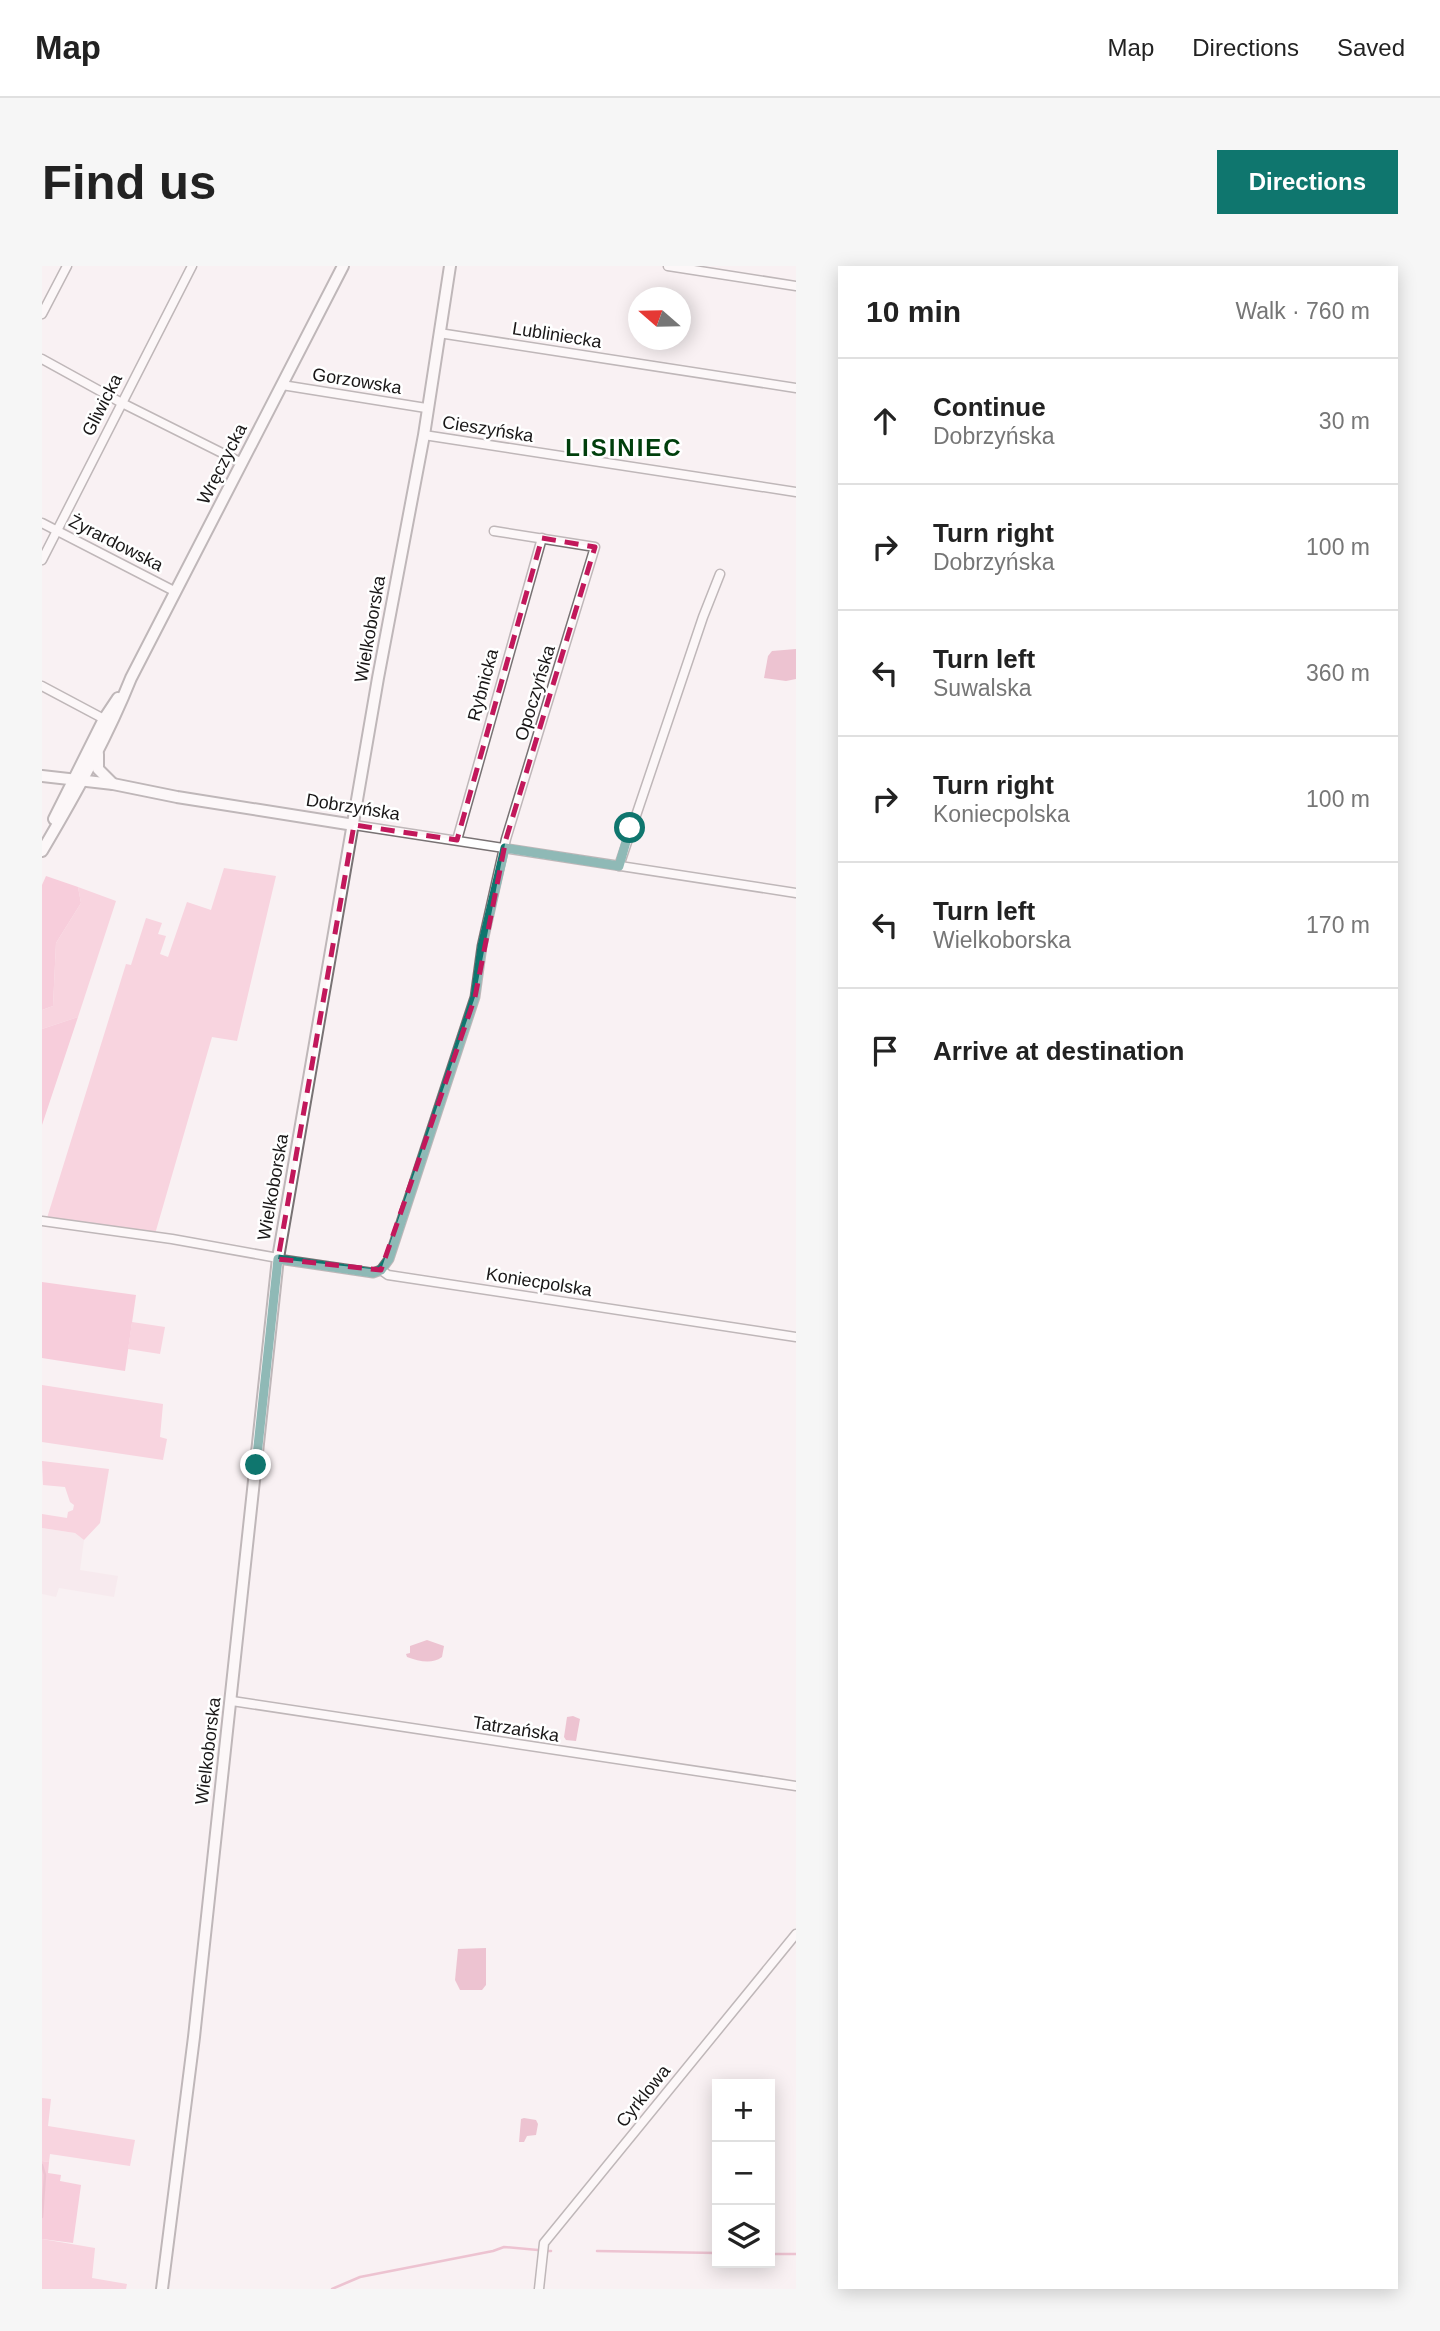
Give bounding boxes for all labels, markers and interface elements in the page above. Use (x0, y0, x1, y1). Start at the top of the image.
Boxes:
text: Map (35, 29, 101, 66)
text: Map (1108, 34, 1154, 61)
text: Directions (1192, 34, 1299, 61)
text: Saved (1337, 34, 1405, 61)
button: Directions (1217, 150, 1398, 214)
text: Find us (42, 155, 216, 209)
north arrow (628, 287, 691, 350)
text: 10 min (866, 295, 961, 328)
text: Walk · 760 m (1235, 298, 1370, 324)
street label: Lubliniecka (511, 318, 604, 352)
street label: Gorzowska (311, 364, 404, 398)
street label: Gliwicka (78, 370, 127, 439)
text: Continue (933, 392, 1046, 422)
icon: ahead (866, 402, 904, 440)
text: 30 m (1319, 408, 1370, 434)
street label: Cieszyńska (441, 412, 536, 446)
street label: Wręczycka (193, 420, 251, 508)
text: Dobrzyńska (933, 423, 1054, 449)
district label: LISINIEC (565, 434, 683, 461)
street label: Żyrardowska (66, 511, 167, 576)
text: Turn right (933, 518, 1054, 548)
icon: right (866, 528, 904, 566)
text: 100 m (1306, 534, 1370, 560)
text: Dobrzyńska (933, 549, 1054, 575)
street label: Wielkoborska (351, 573, 389, 684)
street label: Opoczyńska (511, 642, 559, 743)
text: Turn left (933, 644, 1035, 674)
street label: Rybnicka (464, 646, 502, 723)
icon: left (866, 654, 904, 692)
text: 360 m (1306, 660, 1370, 686)
text: Suwalska (933, 675, 1031, 701)
text: Turn right (933, 770, 1054, 800)
icon: right (866, 780, 904, 818)
text: 100 m (1306, 786, 1370, 812)
street label: Dobrzyńska (304, 790, 402, 824)
text: Koniecpolska (933, 801, 1070, 827)
route start (614, 812, 645, 843)
text: Turn left (933, 896, 1035, 926)
icon: left (866, 906, 904, 944)
text: 170 m (1306, 912, 1370, 938)
text: Wielkoborska (933, 927, 1071, 953)
icon: arrive (866, 1032, 904, 1070)
text: Arrive at destination (933, 1036, 1184, 1066)
street label: Wielkoborska (254, 1131, 292, 1242)
street label: Koniecpolska (485, 1264, 594, 1300)
route end (240, 1449, 271, 1480)
street label: Wielkoborska (191, 1695, 225, 1806)
street label: Tatrzańska (471, 1712, 562, 1746)
street label: Cyrklowa (612, 2060, 675, 2131)
map controls (712, 2079, 775, 2268)
button: + (712, 2079, 775, 2142)
button: − (712, 2142, 775, 2205)
button: layers (712, 2205, 775, 2268)

